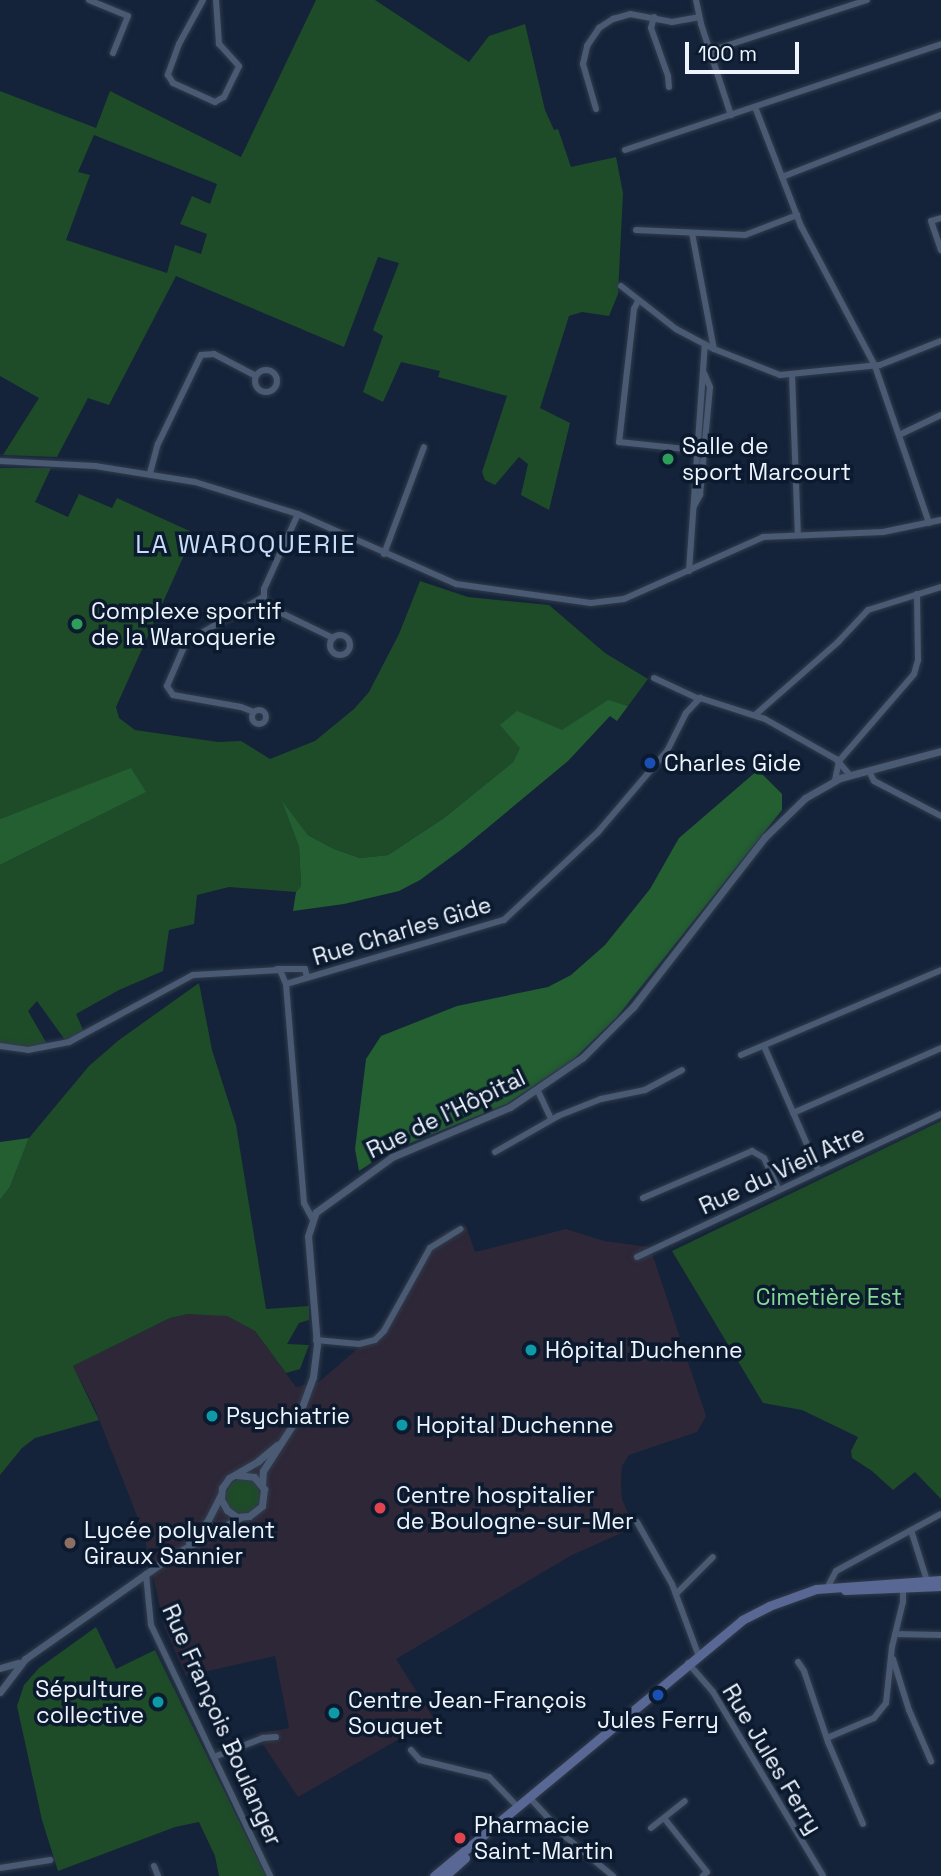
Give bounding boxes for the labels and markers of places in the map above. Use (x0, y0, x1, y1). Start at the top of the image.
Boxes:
place label: Salle de sport Marcourt (682, 432, 851, 486)
marker: Salle de sport Marcourt (660, 451, 676, 467)
place label: Complexe sportif de la Waroquerie (91, 597, 282, 651)
marker: Complexe sportif de la Waroquerie (69, 616, 85, 632)
place label: Charles Gide (664, 749, 801, 777)
marker: Charles Gide (642, 755, 658, 771)
place label: Hôpital Duchenne (545, 1336, 743, 1364)
marker: Hôpital Duchenne (523, 1342, 539, 1358)
place label: Psychiatrie (226, 1402, 350, 1430)
marker: Psychiatrie (204, 1408, 220, 1424)
place label: Hopital Duchenne (416, 1411, 614, 1439)
marker: Hopital Duchenne (394, 1417, 410, 1433)
place label: Centre hospitalier de Boulogne-sur-Mer (396, 1481, 634, 1535)
marker: Centre hospitalier de Boulogne-sur-Mer (370, 1498, 390, 1518)
place label: Lycée polyvalent Giraux Sannier (84, 1516, 275, 1570)
marker: Lycée polyvalent Giraux Sannier (62, 1535, 78, 1551)
place label: Sépulture collective (35, 1675, 144, 1729)
place label: Centre Jean-François Souquet (348, 1686, 587, 1740)
marker: Jules Ferry (650, 1687, 666, 1703)
marker: Sépulture collective (150, 1694, 166, 1710)
marker: Centre Jean-François Souquet (326, 1705, 342, 1721)
place label: Jules Ferry (597, 1706, 719, 1734)
place label: Pharmacie Saint-Martin (474, 1811, 614, 1865)
marker: Pharmacie Saint-Martin (452, 1830, 468, 1846)

